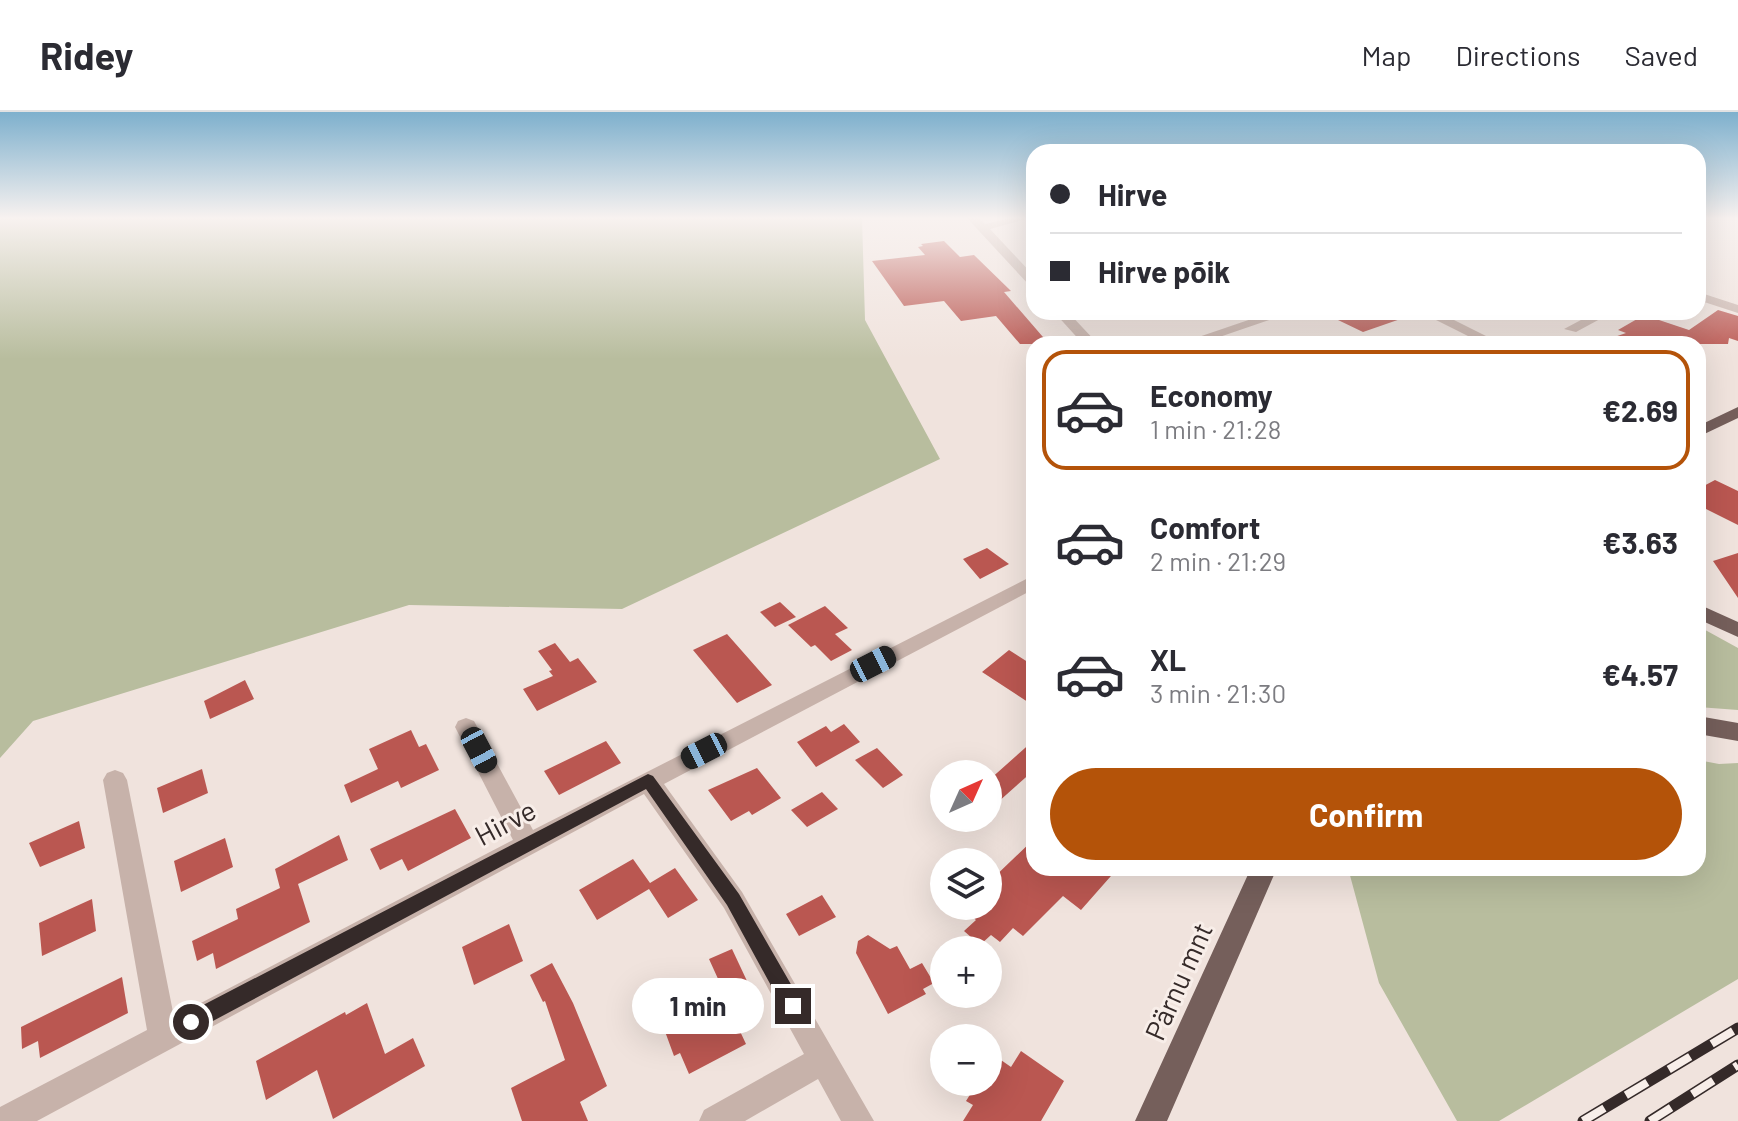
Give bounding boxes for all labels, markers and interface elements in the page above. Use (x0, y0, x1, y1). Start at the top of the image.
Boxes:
text: Ridey (40, 32, 133, 78)
text: Map (1362, 38, 1411, 72)
text: Directions (1455, 38, 1581, 72)
text: Saved (1625, 38, 1698, 72)
text: Hirve (1098, 176, 1167, 212)
text: Hirve põik (1098, 253, 1230, 289)
icon: car (1054, 374, 1126, 446)
text: Economy (1150, 377, 1273, 413)
text: €2.69 (1602, 392, 1678, 428)
text: 1 min · 21:28 (1150, 413, 1281, 444)
icon: car (1054, 506, 1126, 578)
text: Comfort (1150, 509, 1260, 545)
text: €3.63 (1602, 524, 1678, 560)
text: 2 min · 21:29 (1150, 545, 1286, 576)
icon: car (1054, 638, 1126, 710)
text: XL (1150, 641, 1186, 677)
car (846, 642, 900, 686)
text: €4.57 (1602, 656, 1678, 692)
text: 3 min · 21:30 (1150, 677, 1286, 708)
car (457, 723, 501, 777)
car (677, 729, 731, 773)
north arrow (930, 760, 1002, 832)
map controls (930, 760, 1002, 1096)
button: Confirm (1050, 768, 1682, 860)
street label: Hirve (469, 792, 541, 852)
button: layers (930, 848, 1002, 920)
street label: Pärnu mnt (1137, 917, 1219, 1045)
button: + (930, 936, 1002, 1008)
callout: 1 min (633, 978, 765, 1034)
route end (775, 988, 811, 1024)
text: 1 min (670, 990, 726, 1021)
route start (173, 1004, 209, 1040)
button: − (930, 1024, 1002, 1096)

